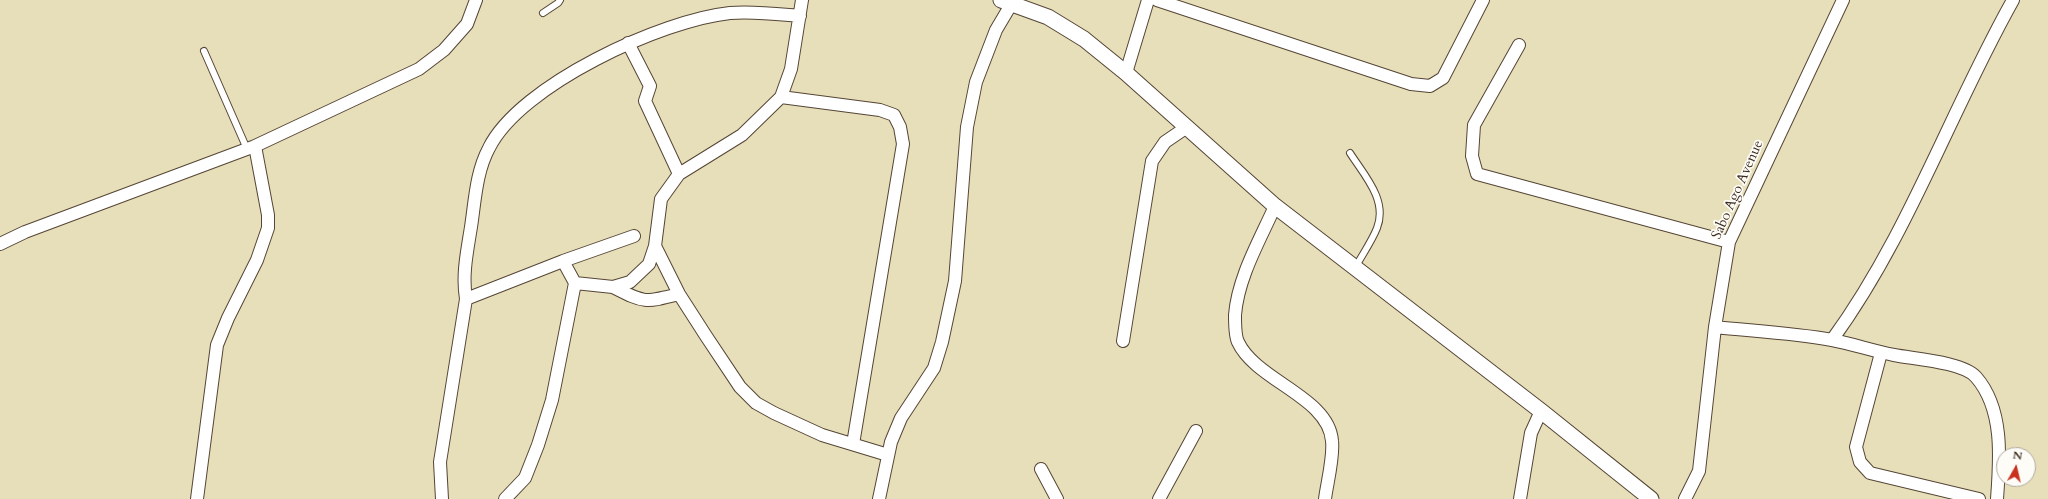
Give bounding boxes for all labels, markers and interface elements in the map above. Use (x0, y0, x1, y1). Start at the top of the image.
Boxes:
street label: Sabo Ago Avenue (1709, 138, 1767, 242)
north arrow (1996, 447, 2036, 487)
text: N (2012, 448, 2023, 464)

